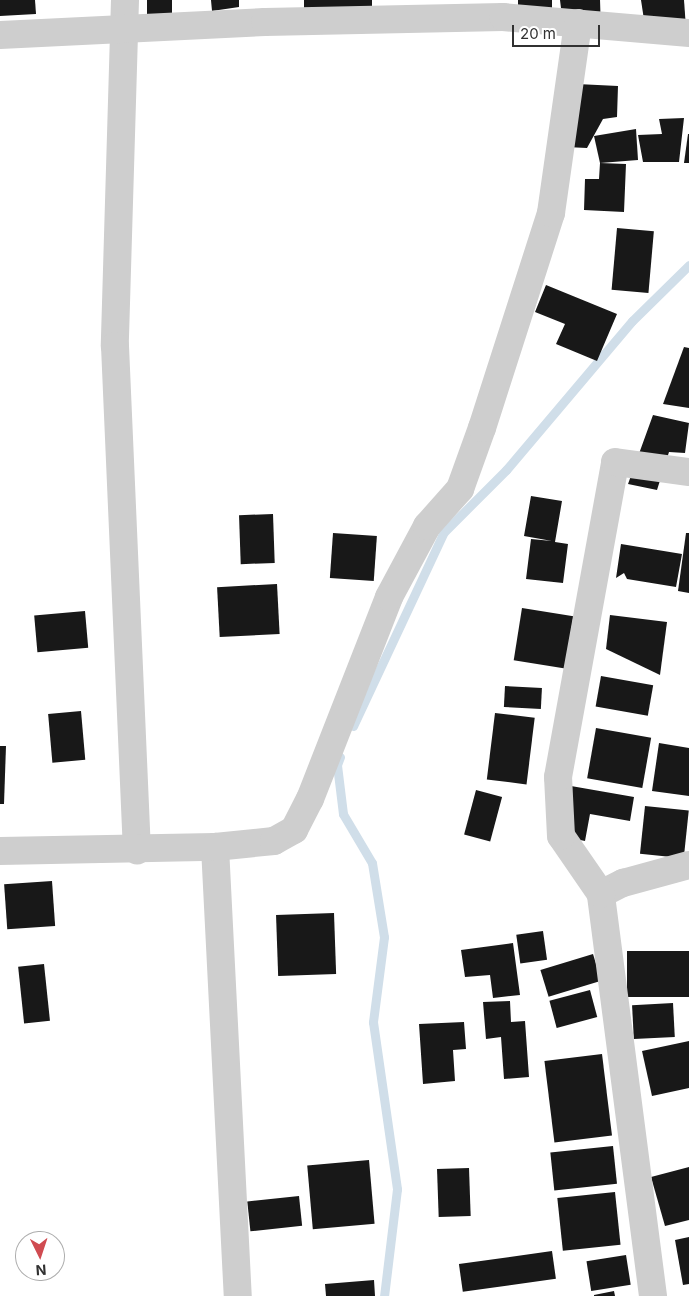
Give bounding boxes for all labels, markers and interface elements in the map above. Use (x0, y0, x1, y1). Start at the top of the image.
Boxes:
scale bar (514, 15, 602, 47)
text: 20 m (520, 24, 556, 43)
north arrow (15, 1231, 65, 1281)
text: N (35, 1262, 47, 1279)

